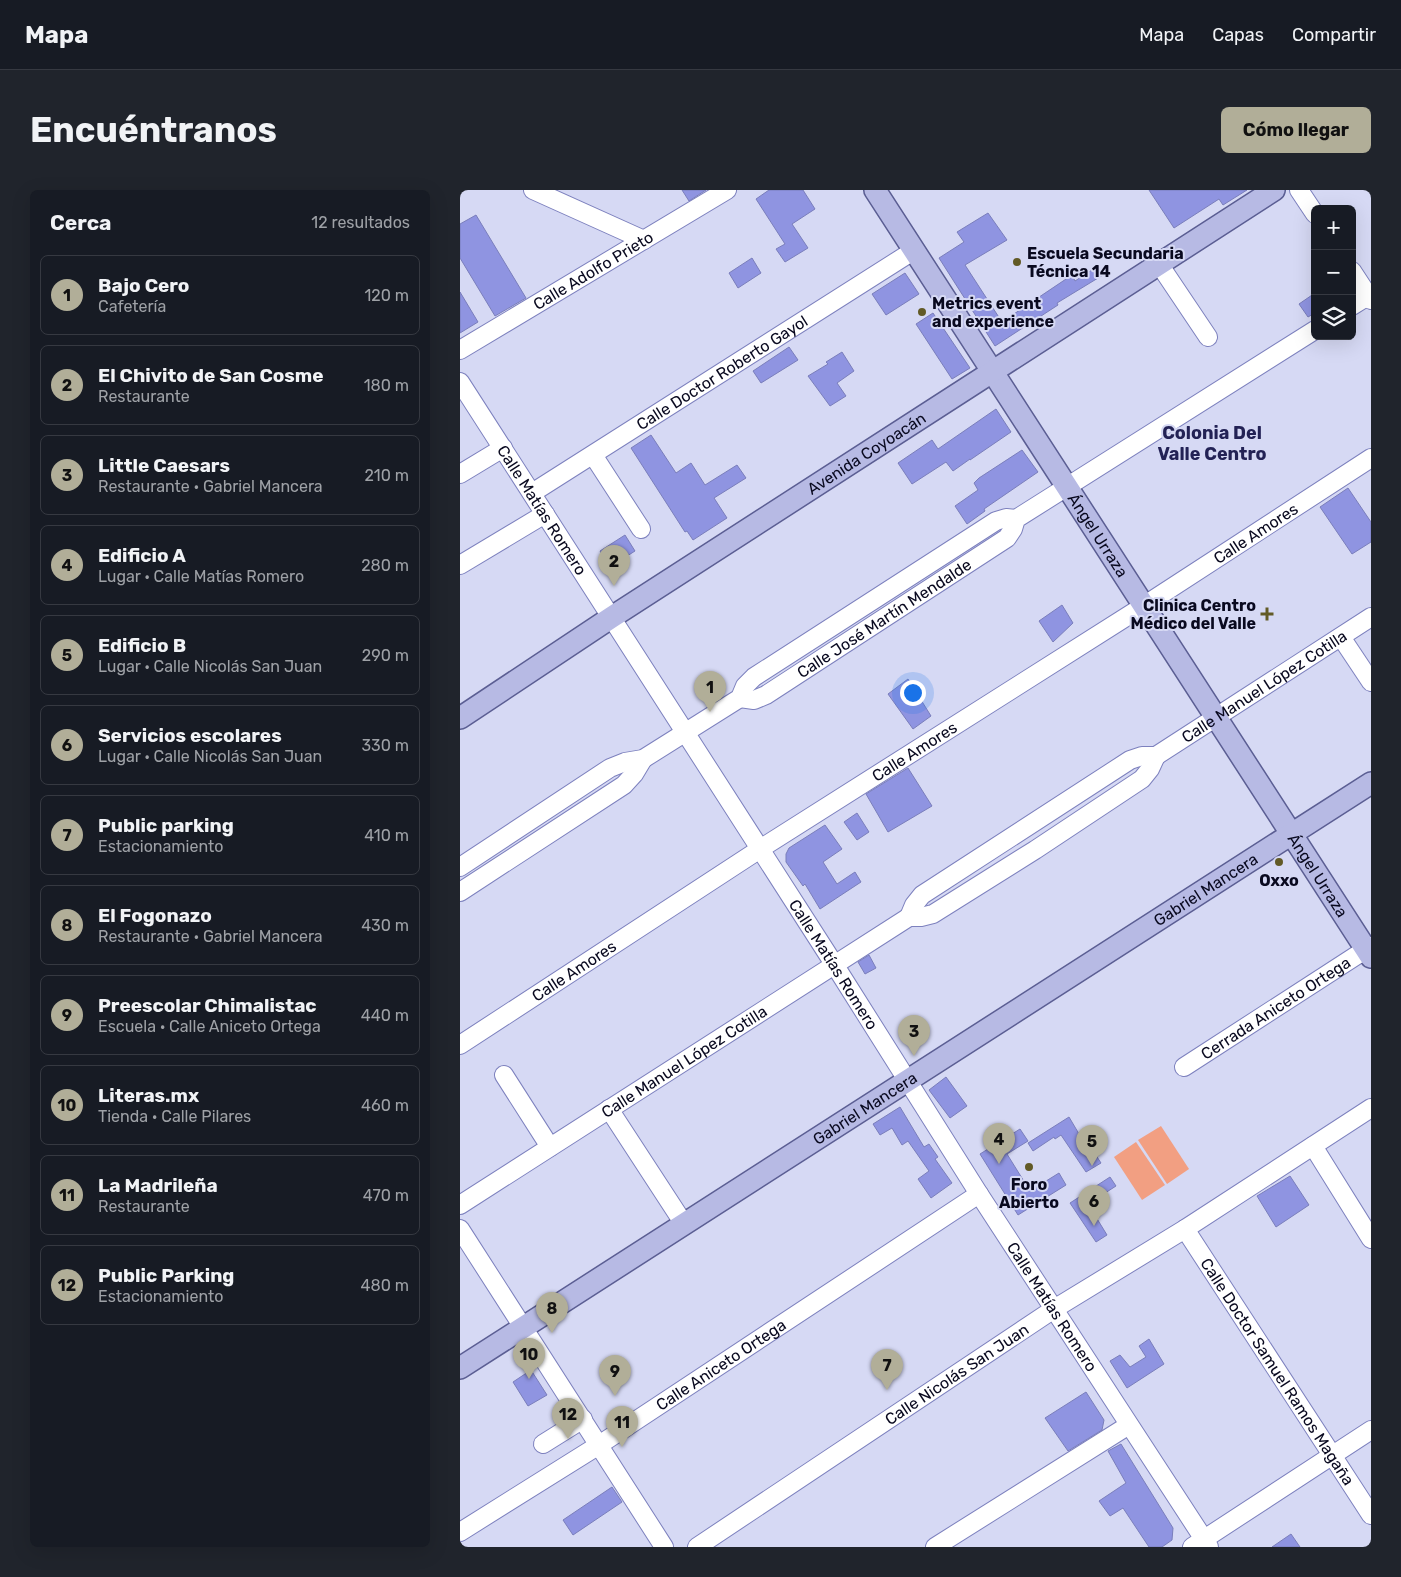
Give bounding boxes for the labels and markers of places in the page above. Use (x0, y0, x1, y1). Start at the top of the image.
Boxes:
place label: Escuela Secundaria Técnica 14 (1027, 244, 1184, 281)
marker: Escuela Secundaria Técnica 14 (1011, 256, 1023, 268)
place label: Metrics event and experience (932, 294, 1054, 331)
marker: Metrics event and experience (916, 306, 928, 318)
pin: 2 (598, 545, 630, 586)
place label: Clinica Centro Médico del Valle (1131, 596, 1256, 633)
marker: Clinica Centro Médico del Valle (1260, 607, 1274, 621)
pin: 1 (694, 671, 726, 712)
marker: Oxxo (1273, 856, 1285, 868)
place label: Oxxo (1259, 871, 1299, 890)
pin: 3 (898, 1015, 930, 1056)
pin: 4 (983, 1123, 1015, 1164)
pin: 5 (1076, 1125, 1108, 1166)
marker: Foro Abierto (1023, 1161, 1035, 1173)
place label: Foro Abierto (999, 1175, 1059, 1212)
pin: 6 (1078, 1185, 1110, 1226)
pin: 8 (536, 1292, 568, 1333)
pin: 10 (513, 1338, 545, 1379)
pin: 7 (871, 1349, 903, 1390)
pin: 9 (599, 1355, 631, 1396)
pin: 12 (552, 1398, 584, 1439)
pin: 11 (606, 1406, 638, 1447)

